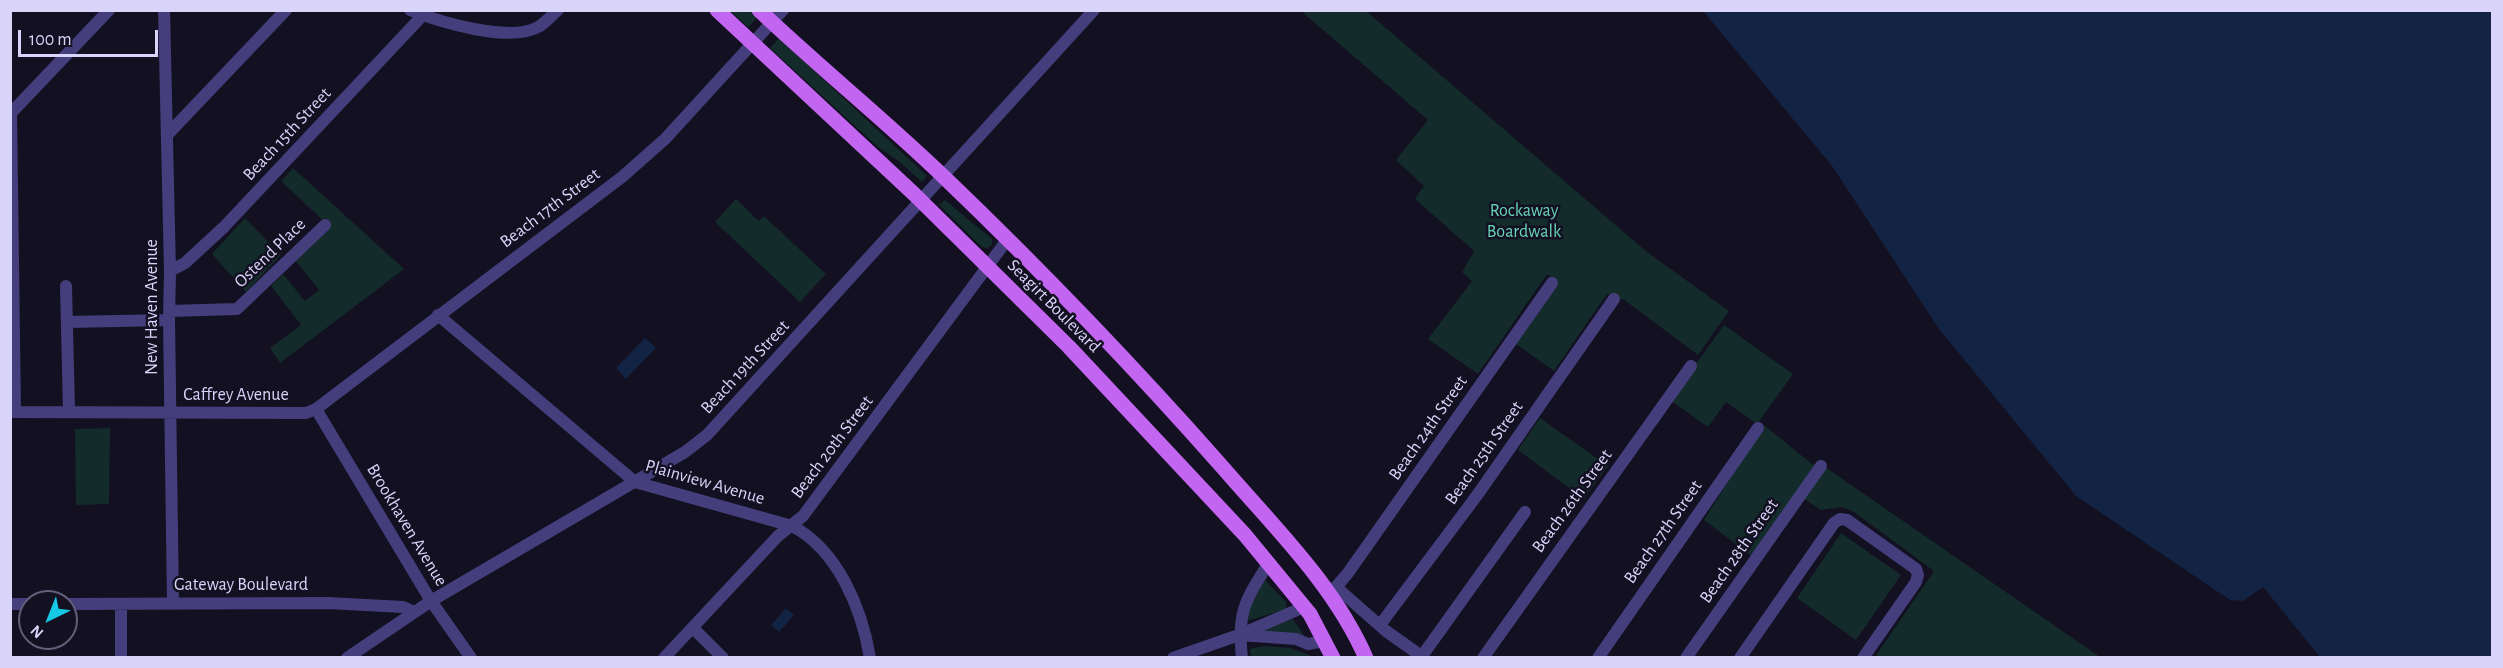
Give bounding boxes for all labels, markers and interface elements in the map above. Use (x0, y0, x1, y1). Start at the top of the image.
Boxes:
scale bar (21, 18, 160, 56)
text: 100 m (29, 31, 72, 49)
street label: Beach 15th Street (238, 83, 336, 185)
street label: Beach 17th Street (496, 163, 604, 253)
park label: Rockaway Boardwalk (1487, 200, 1561, 242)
street label: Ostend Place (230, 214, 310, 292)
street label: New Haven Avenue (141, 239, 163, 375)
street label: Seagirt Boulevard (1003, 255, 1105, 357)
street label: Beach 19th Street (696, 316, 794, 418)
street label: Beach 24th Street (1384, 372, 1472, 484)
street label: Caffrey Avenue (183, 384, 289, 406)
street label: Beach 20th Street (786, 391, 878, 503)
street label: Beach 25th Street (1440, 397, 1528, 509)
street label: Beach 26th Street (1527, 445, 1617, 557)
street label: Plainview Avenue (643, 455, 767, 509)
street label: Brookhaven Avenue (362, 460, 452, 590)
street label: Beach 27th Street (1619, 476, 1707, 588)
street label: Beach 28th Street (1695, 495, 1783, 607)
street label: Gateway Boulevard (174, 574, 308, 596)
north arrow (18, 590, 78, 650)
text: N (28, 622, 47, 641)

